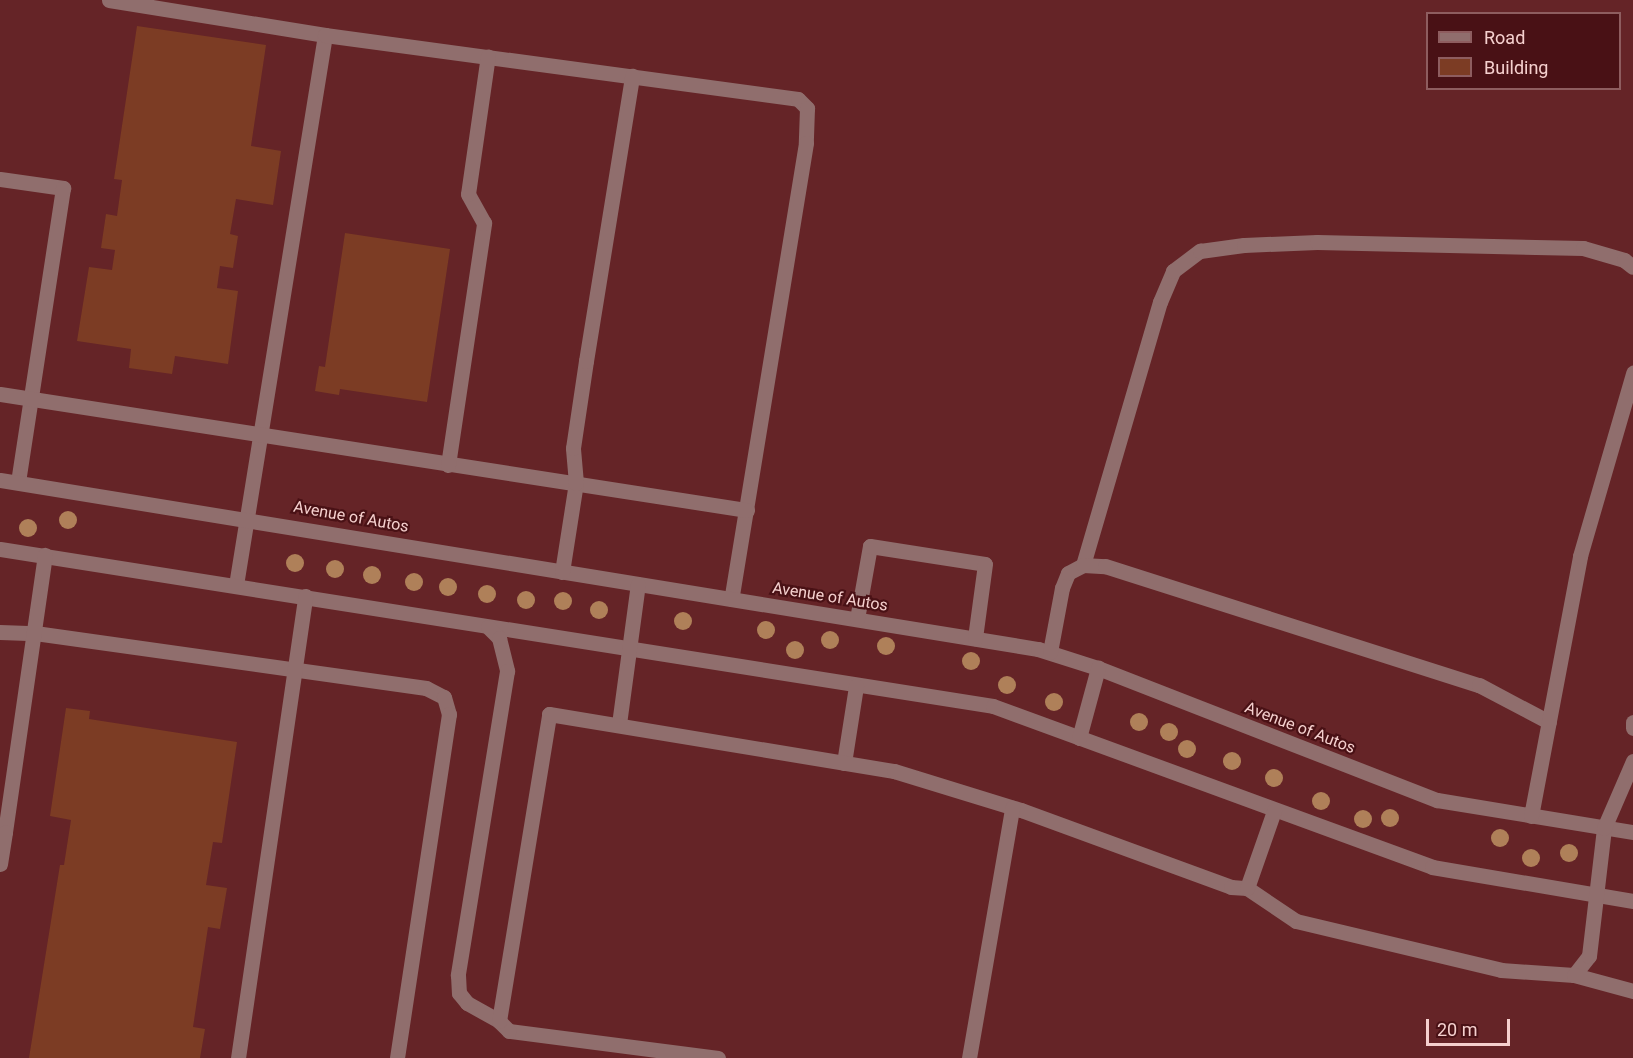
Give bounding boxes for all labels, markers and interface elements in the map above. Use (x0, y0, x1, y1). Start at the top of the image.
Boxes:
legend (1426, 12, 1621, 90)
text: Road (1484, 27, 1525, 48)
text: Building (1484, 57, 1548, 78)
street label: Avenue of Autos (292, 497, 410, 537)
street label: Avenue of Autos (771, 578, 889, 616)
street label: Avenue of Autos (1242, 698, 1358, 758)
scale bar (1429, 1007, 1513, 1045)
text: 20 m (1437, 1019, 1477, 1040)

